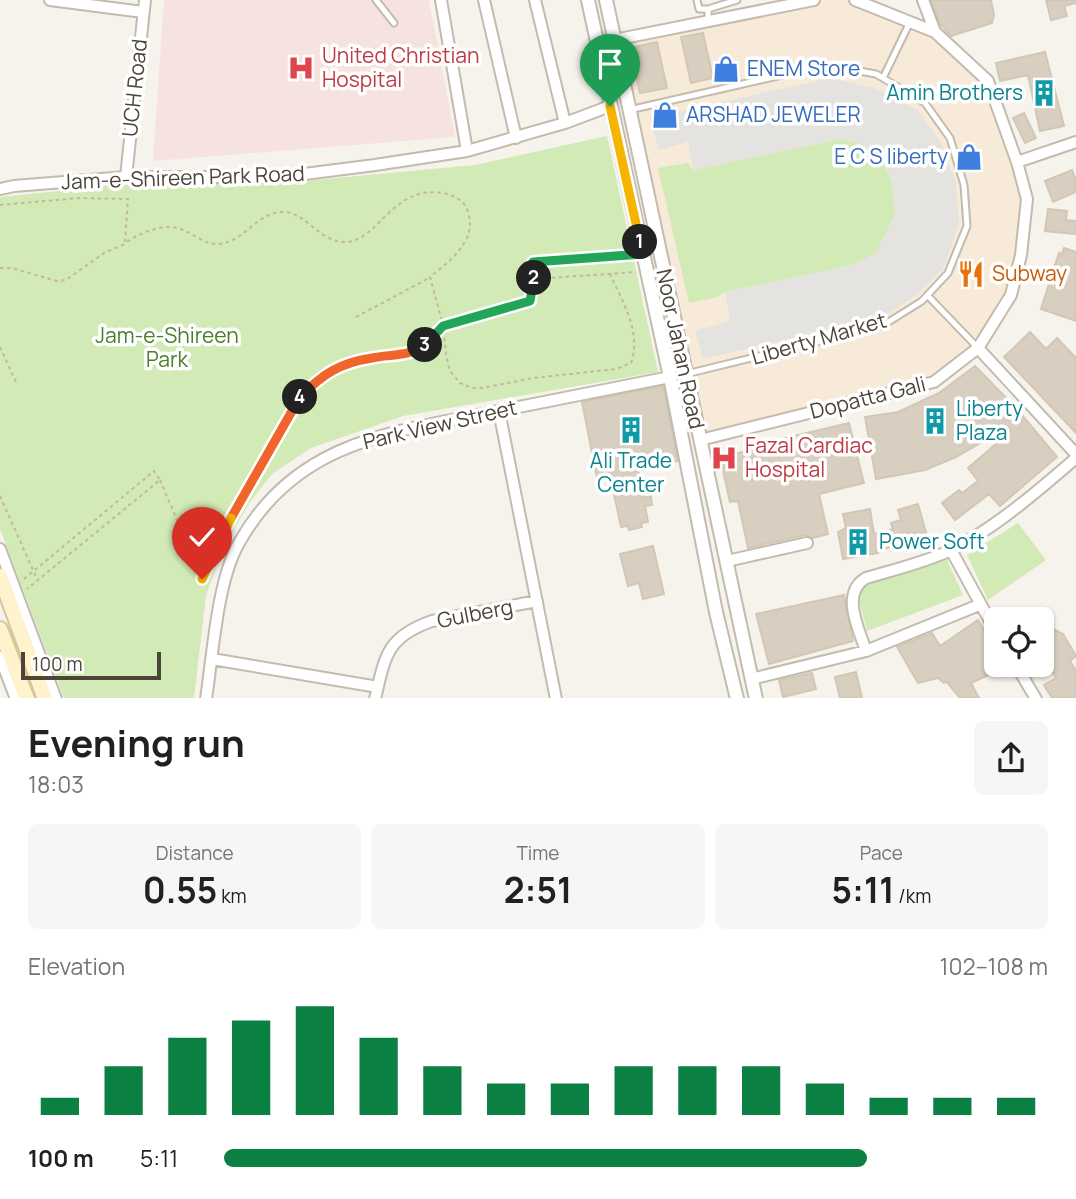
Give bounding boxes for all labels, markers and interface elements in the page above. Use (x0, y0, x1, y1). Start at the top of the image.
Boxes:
pin (580, 34, 640, 106)
street label: UCH Road (115, 38, 153, 138)
place label: United Christian Hospital (322, 41, 479, 93)
icon: arrive (591, 45, 629, 83)
hospital icon: United Christian Hospital (286, 53, 316, 83)
shop icon: ENEM Store (711, 54, 741, 84)
place label: ENEM Store (747, 54, 860, 82)
place label: Amin Brothers (886, 78, 1023, 106)
building icon: Amin Brothers (1029, 78, 1059, 108)
shop icon: ARSHAD JEWELER (650, 100, 680, 130)
place label: ARSHAD JEWELER (686, 100, 861, 128)
place label: E C S liberty (834, 142, 948, 170)
shop icon: E C S liberty (954, 142, 984, 172)
street label: Jam-e-Shireen Park Road (61, 159, 305, 195)
pin: 1 (622, 224, 658, 260)
text: 1 (635, 228, 644, 254)
restaurant icon: Subway (956, 259, 986, 289)
place label: Subway (992, 259, 1067, 287)
pin: 2 (516, 260, 552, 296)
text: 2 (528, 264, 539, 290)
street label: Noor Jahan Road (650, 266, 712, 431)
street label: Liberty Market (748, 305, 889, 371)
park label: Jam-e-Shireen Park (95, 321, 239, 373)
pin: 3 (408, 328, 442, 362)
text: 3 (419, 331, 430, 357)
street label: Dopatta Gali (807, 369, 929, 425)
pin: 4 (282, 380, 318, 414)
text: 4 (294, 383, 305, 409)
street label: Park View Street (360, 393, 519, 455)
place label: Liberty Plaza (956, 394, 1023, 446)
building icon: Liberty Plaza (920, 406, 950, 436)
building icon: Ali Trade Center (616, 415, 646, 445)
place label: Fazal Cardiac Hospital (745, 431, 873, 483)
hospital icon: Fazal Cardiac Hospital (709, 443, 739, 473)
place label: Ali Trade Center (590, 446, 672, 498)
pin (172, 507, 232, 579)
icon: check (183, 518, 221, 556)
building icon: Power Soft (843, 527, 873, 557)
place label: Power Soft (879, 527, 985, 555)
street label: Gulberg (435, 592, 515, 634)
map controls (984, 607, 1054, 677)
button: locate (984, 607, 1054, 677)
scale bar (21, 650, 161, 681)
text: 100 m (32, 651, 83, 677)
text: Evening run (28, 716, 245, 768)
button: share (974, 721, 1048, 795)
text: 18:03 (28, 768, 84, 800)
text: Distance (156, 840, 234, 866)
text: Time (517, 840, 559, 866)
text: Pace (860, 840, 903, 866)
text: 0.55 (143, 866, 217, 914)
text: 2:51 (504, 866, 572, 914)
text: 5:11 (831, 866, 895, 914)
text: km (217, 883, 247, 909)
text: /km (895, 883, 931, 909)
text: Elevation (28, 950, 125, 982)
text: 102–108 m (939, 950, 1048, 982)
text: 100 m (28, 1142, 94, 1174)
text: 5:11 (140, 1142, 178, 1174)

